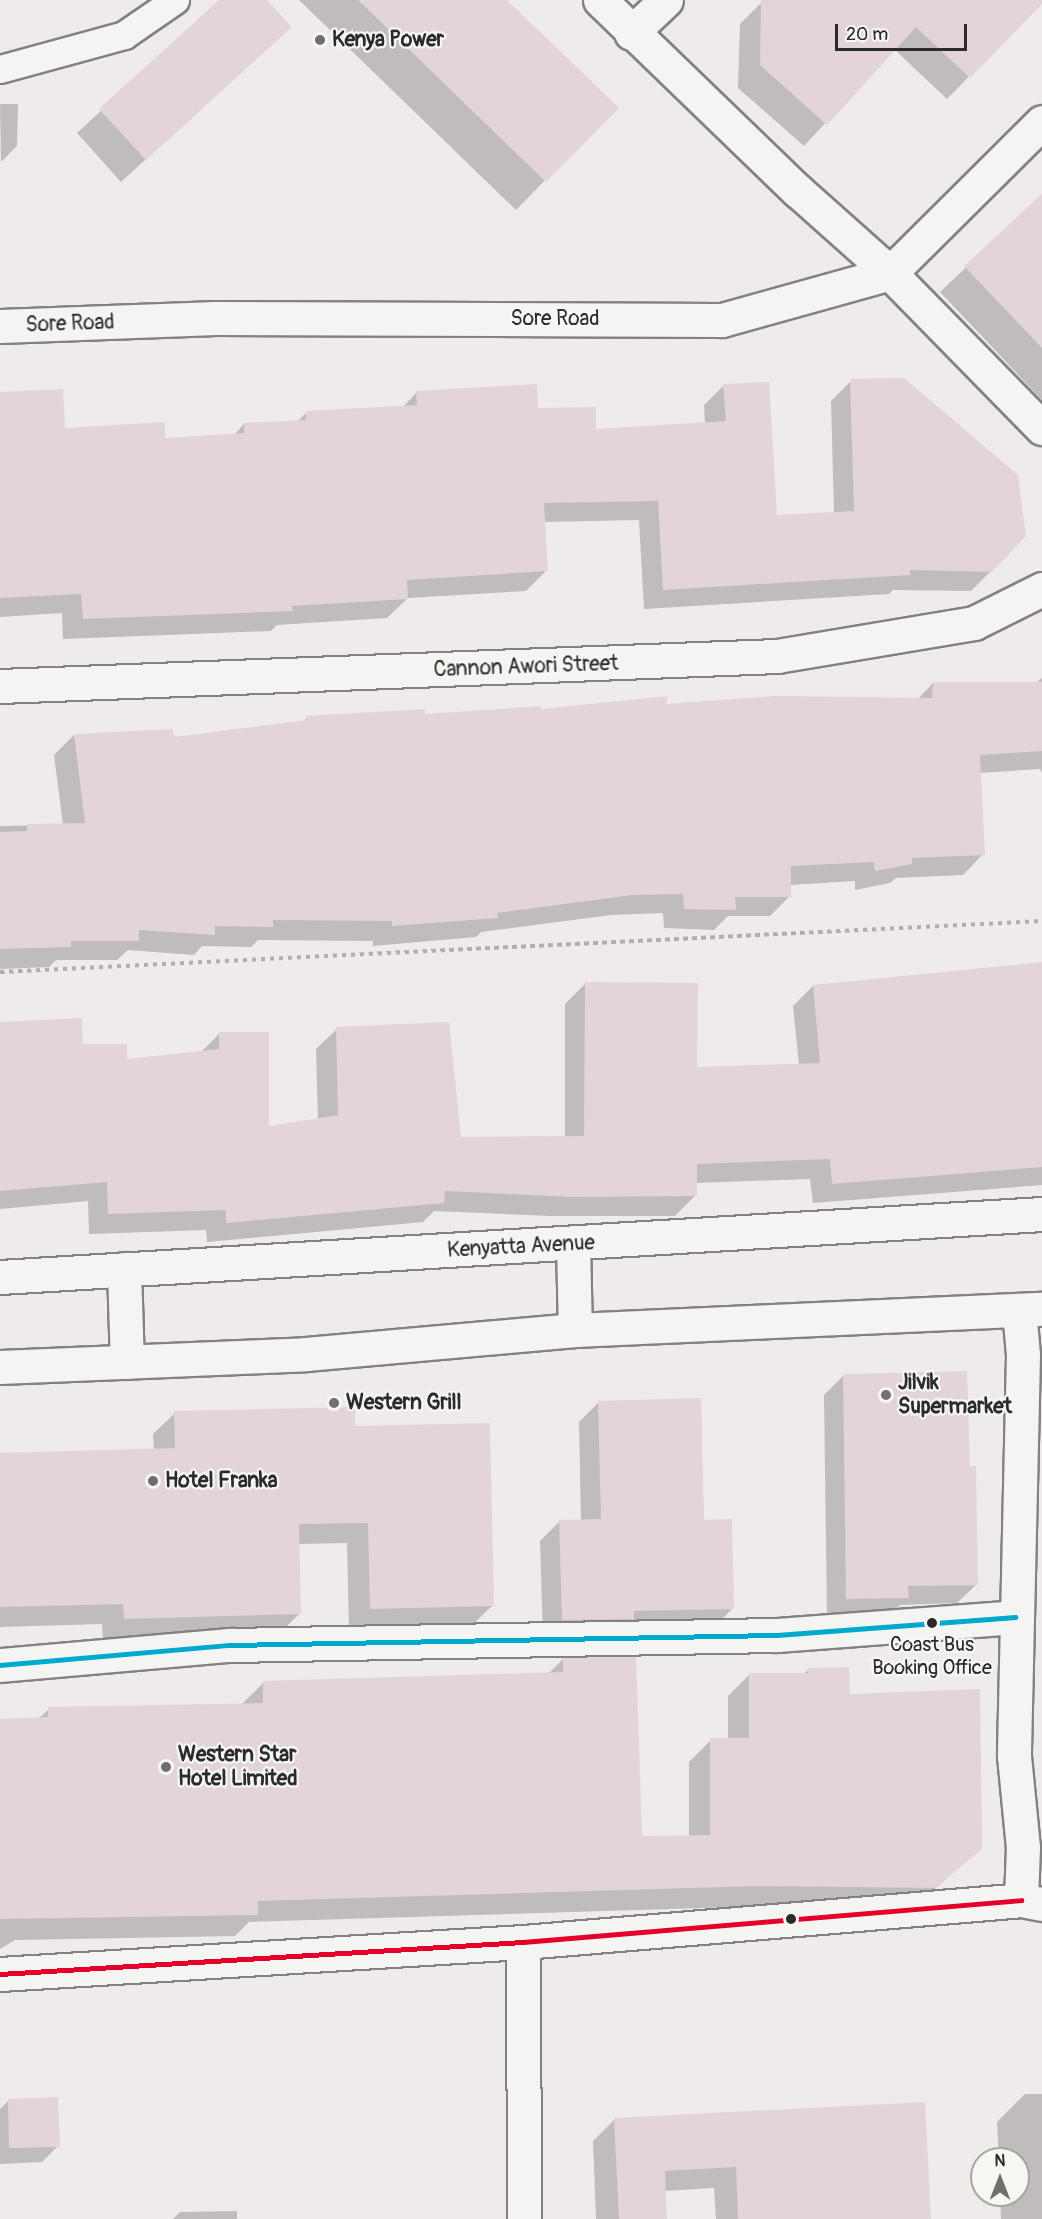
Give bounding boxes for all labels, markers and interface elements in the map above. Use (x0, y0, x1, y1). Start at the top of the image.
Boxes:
scale bar (838, 12, 970, 50)
text: 20 m (846, 23, 888, 46)
place label: Kenya Power (332, 27, 444, 53)
marker: Kenya Power (313, 33, 327, 47)
street label: Sore Road (511, 306, 599, 332)
street label: Sore Road (25, 310, 115, 338)
street label: Cannon Awori Street (433, 651, 619, 683)
street label: Kenyatta Avenue (446, 1231, 596, 1263)
place label: Jilvik Supermarket (898, 1370, 1012, 1420)
marker: Jilvik Supermarket (879, 1388, 893, 1402)
place label: Western Grill (346, 1390, 462, 1416)
marker: Western Grill (327, 1396, 341, 1410)
place label: Hotel Franka (165, 1468, 278, 1494)
marker: Hotel Franka (146, 1474, 160, 1488)
marker: Coast Bus Booking Office (926, 1617, 938, 1629)
place label: Coast Bus Booking Office (872, 1632, 992, 1679)
place label: Western Star Hotel Limited (178, 1742, 298, 1792)
marker: Western Star Hotel Limited (159, 1760, 173, 1774)
unlabelled marker (785, 1913, 797, 1925)
north arrow (970, 2147, 1030, 2207)
text: N (995, 2151, 1005, 2171)

